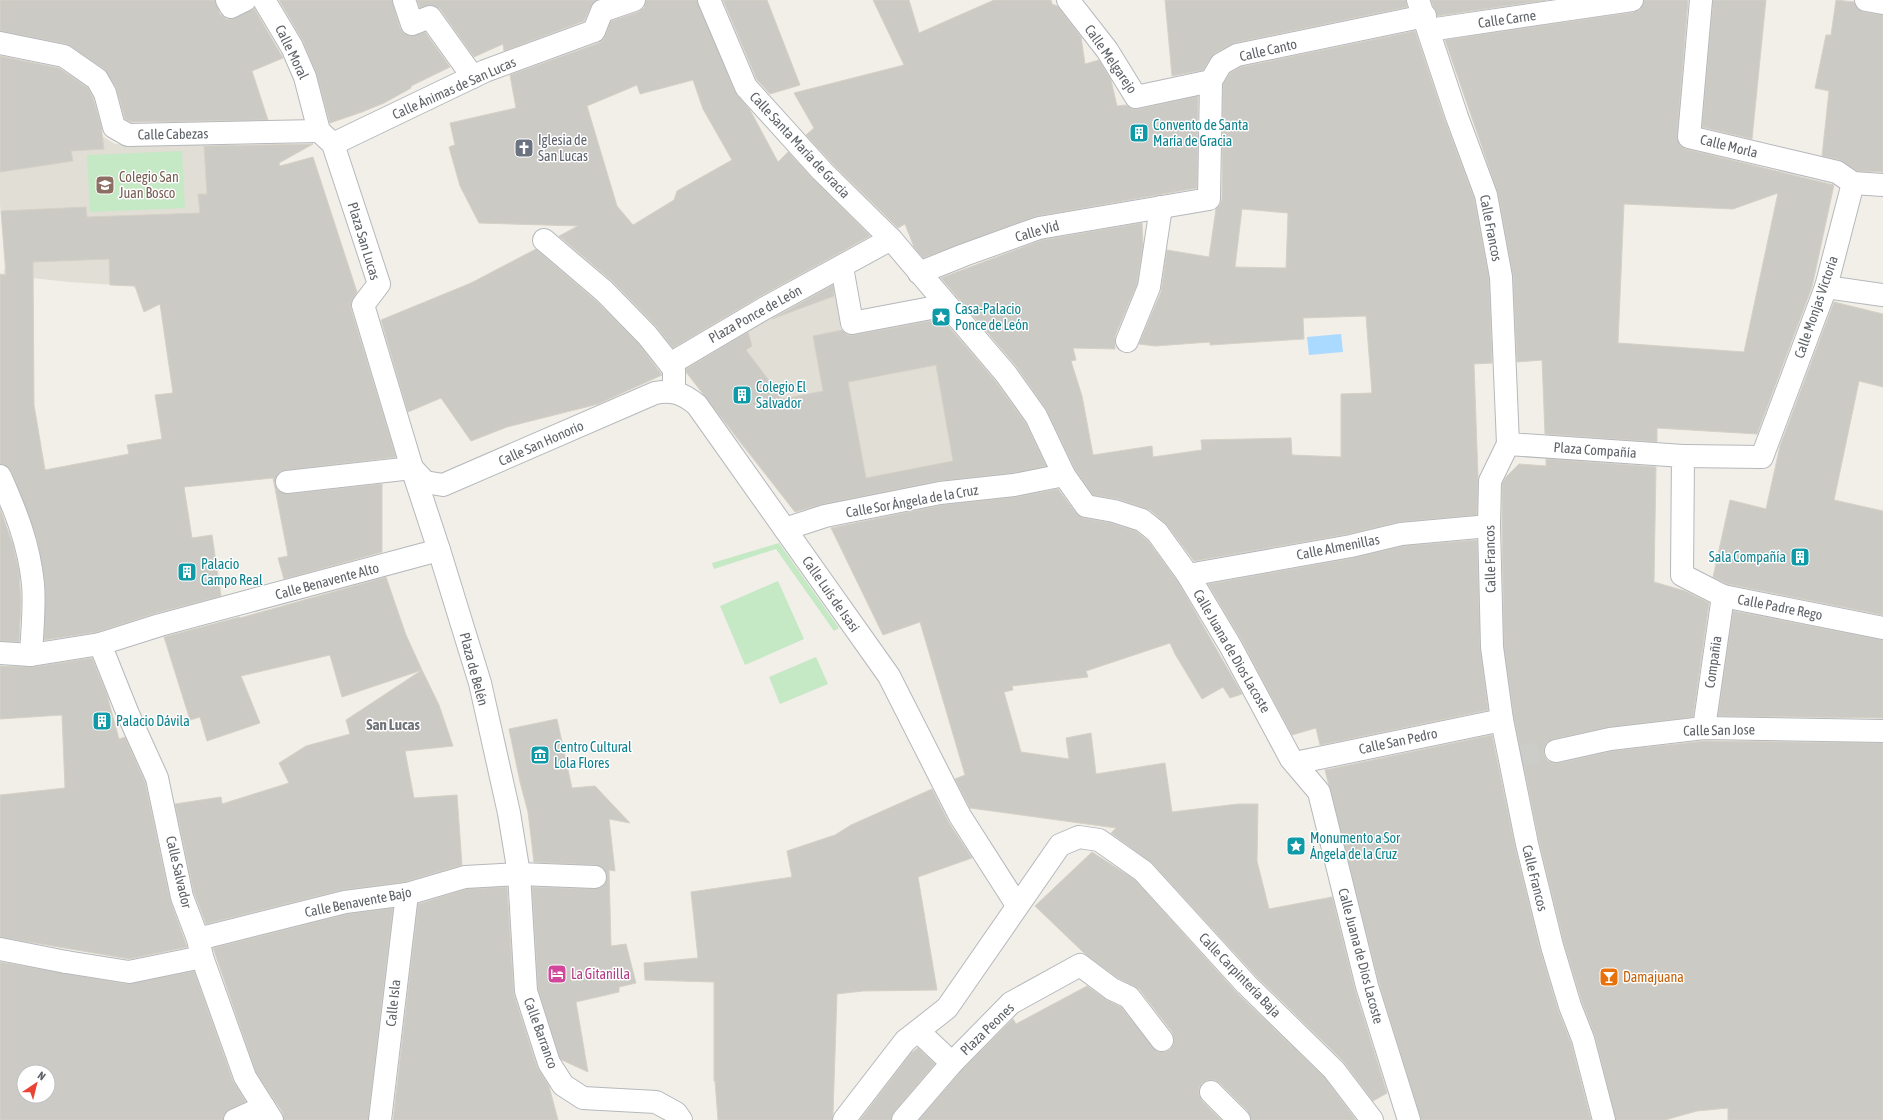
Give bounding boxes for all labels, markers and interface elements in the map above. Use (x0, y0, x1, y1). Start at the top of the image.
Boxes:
street label: Calle Carne (1477, 7, 1537, 31)
street label: Calle Moral (272, 22, 312, 82)
street label: Calle Melgarejo (1081, 22, 1141, 96)
street label: Calle Canto (1238, 36, 1298, 64)
street label: Calle Ánimas de San Lucas (390, 54, 518, 122)
street label: Calle Santa María de Gracia (747, 89, 853, 201)
place label: Convento de Santa María de Gracia (1153, 117, 1248, 149)
building icon: Convento de Santa María de Gracia (1128, 122, 1150, 144)
street label: Calle Cabezas (138, 125, 209, 143)
street label: Calle Morla (1699, 131, 1759, 161)
place label: Iglesia de San Lucas (538, 132, 588, 164)
church icon: Iglesia de San Lucas (513, 137, 535, 159)
place label: Colegio San Juan Bosco (119, 169, 179, 201)
school or university icon: Colegio San Juan Bosco (94, 174, 116, 196)
street label: Calle Francos (1477, 193, 1505, 263)
street label: Plaza San Lucas (345, 200, 383, 282)
street label: Calle Vid (1013, 217, 1061, 245)
street label: Calle Monjas Victoria (1791, 254, 1841, 360)
street label: Plaza Ponce de León (706, 282, 804, 346)
place label: Casa-Palacio Ponce de León (955, 301, 1029, 333)
place icon: Casa-Palacio Ponce de León (930, 306, 952, 328)
place label: Colegio El Salvador (756, 379, 807, 411)
building icon: Colegio El Salvador (731, 384, 753, 406)
street label: Calle San Honorio (496, 417, 586, 469)
street label: Plaza Compañía (1553, 439, 1637, 461)
street label: Calle Sor Ángela de la Cruz (845, 481, 979, 521)
street label: Calle Francos (1481, 525, 1499, 593)
street label: Calle Almenillas (1295, 531, 1381, 563)
building icon: Sala Compañía (1789, 546, 1811, 568)
place label: Sala Compañía (1709, 549, 1786, 565)
street label: Calle Luis de Isasi (799, 553, 863, 635)
place label: Palacio Campo Real (201, 556, 263, 588)
street label: Calle Benavente Alto (273, 559, 381, 603)
building icon: Palacio Campo Real (176, 561, 198, 583)
street label: Calle Juana de Dios Lacoste (1190, 587, 1274, 715)
street label: Calle Padre Rego (1736, 591, 1824, 623)
street label: Plaza de Belén (457, 631, 491, 707)
street label: Compañia (1701, 635, 1725, 689)
building icon: Palacio Dávila (91, 710, 113, 732)
place label: Palacio Dávila (116, 713, 190, 729)
district label: San Lucas (366, 716, 420, 733)
street label: Calle San Jose (1683, 721, 1755, 739)
street label: Calle San Pedro (1357, 725, 1439, 757)
place label: Centro Cultural Lola Flores (554, 739, 632, 771)
museum icon: Centro Cultural Lola Flores (529, 744, 551, 766)
place label: Monumento a Sor Ángela de la Cruz (1310, 830, 1401, 862)
street label: Calle Salvador (163, 834, 195, 911)
place icon: Monumento a Sor Ángela de la Cruz (1285, 835, 1307, 857)
street label: Calle Francos (1519, 843, 1551, 913)
street label: Calle Benavente Bajo (303, 884, 413, 920)
street label: Calle Juana de Dios Lacoste (1335, 886, 1387, 1026)
street label: Calle Carpintería Baja (1196, 930, 1284, 1020)
hotel icon: La Gitanilla (546, 963, 568, 985)
place label: La Gitanilla (571, 966, 630, 982)
bar icon: Damajuana (1598, 966, 1620, 988)
place label: Damajuana (1623, 969, 1684, 985)
street label: Calle Isla (383, 979, 403, 1027)
street label: Calle Barranco (521, 995, 561, 1071)
street label: Plaza Peones (957, 1000, 1017, 1058)
north arrow (16, 1064, 56, 1104)
text: N (36, 1069, 48, 1083)

